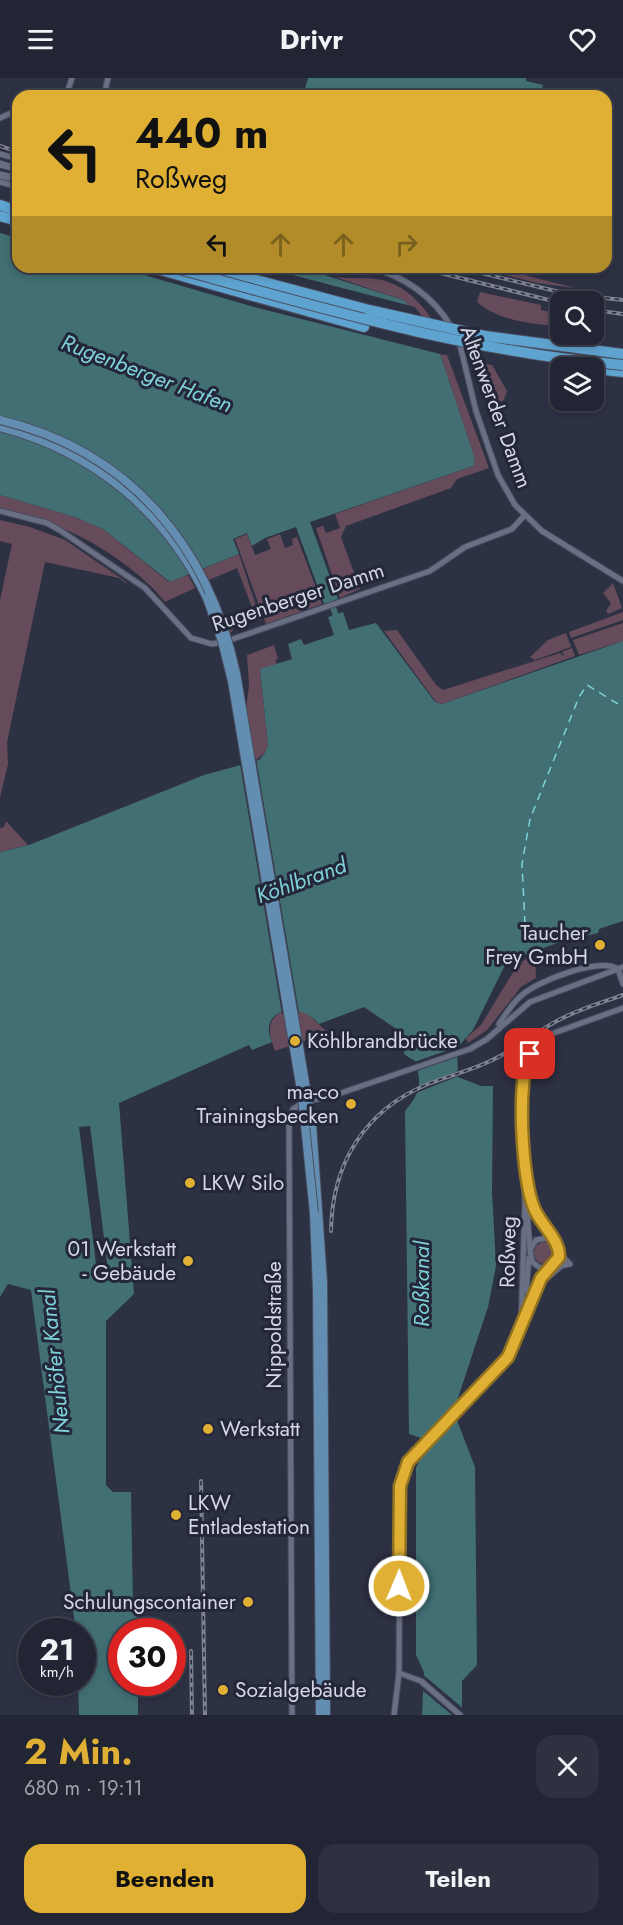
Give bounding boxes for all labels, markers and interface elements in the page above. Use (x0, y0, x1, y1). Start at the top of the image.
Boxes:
text: Drivr (280, 20, 343, 59)
icon: menu (24, 23, 57, 56)
icon: heart (566, 23, 599, 56)
text: 440 m (135, 103, 268, 164)
icon: left (36, 114, 114, 192)
text: Roßweg (135, 159, 227, 198)
icon: left (201, 228, 234, 261)
icon: ahead (264, 228, 297, 261)
icon: ahead (327, 228, 360, 261)
icon: right (390, 228, 423, 261)
map controls (550, 291, 604, 411)
button: search (550, 291, 604, 345)
street label: Altenwerder Damm (453, 322, 539, 492)
water label: Rugenberger Hafen (57, 326, 237, 420)
button: layers (550, 357, 604, 411)
street label: Rugenberger Damm (208, 555, 388, 639)
water label: Köhlbrand (251, 848, 352, 911)
place label: Taucher Frey GmbH (485, 918, 589, 972)
marker: Taucher Frey GmbH (593, 938, 607, 952)
place label: Köhlbrandbrücke (307, 1026, 458, 1056)
pin (504, 1028, 555, 1079)
marker: Köhlbrandbrücke (288, 1034, 302, 1048)
icon: arrive (513, 1037, 546, 1070)
place label: ma-co Trainingsbecken (197, 1077, 339, 1131)
marker: ma-co Trainingsbecken (344, 1097, 358, 1111)
place label: LKW Silo (202, 1168, 284, 1198)
marker: LKW Silo (183, 1176, 197, 1190)
street label: Roßweg (492, 1216, 524, 1288)
place label: 01 Werkstatt - Gebäude (68, 1234, 176, 1288)
water label: Roßkanal (405, 1240, 437, 1327)
marker: 01 Werkstatt - Gebäude (181, 1254, 195, 1268)
street label: Nippoldstraße (259, 1261, 289, 1389)
water label: Neuhöfer Kanal (30, 1287, 77, 1436)
place label: Werkstatt (220, 1414, 300, 1444)
marker: Werkstatt (201, 1422, 215, 1436)
place label: LKW Entladestation (188, 1488, 310, 1542)
marker: LKW Entladestation (169, 1508, 183, 1522)
position arrow (367, 1554, 431, 1618)
place label: Schulungscontainer (63, 1587, 237, 1617)
marker: Schulungscontainer (241, 1595, 255, 1609)
speed limit sign: 30 (108, 1618, 186, 1696)
text: 21 (40, 1628, 74, 1671)
text: km/h (40, 1661, 74, 1683)
place label: Sozialgebäude (235, 1675, 367, 1705)
marker: Sozialgebäude (216, 1683, 230, 1697)
text: 2 Min. (24, 1725, 133, 1777)
button: close (536, 1735, 599, 1798)
text: 680 m · 19:11 (24, 1774, 143, 1803)
button: Beenden (24, 1844, 306, 1913)
button: Teilen (318, 1844, 599, 1913)

